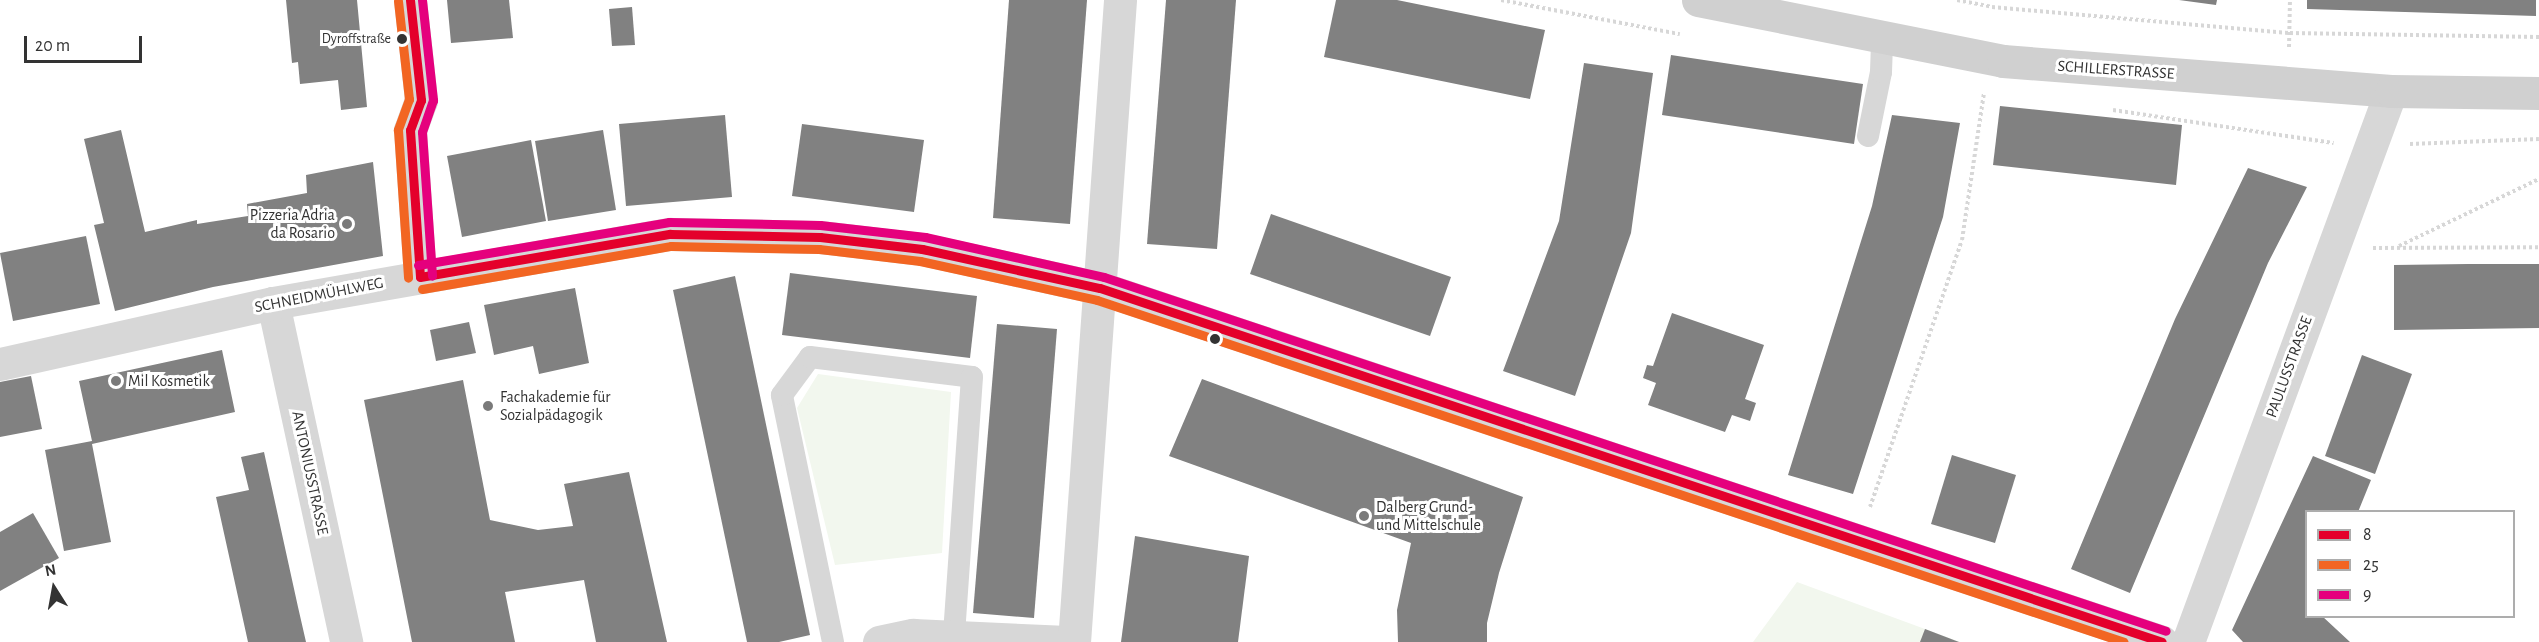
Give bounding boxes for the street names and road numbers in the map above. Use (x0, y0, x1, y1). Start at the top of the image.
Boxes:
street label: SCHILLERSTRASSE (2057, 56, 2175, 84)
street label: SCHNEIDMÜHLWEG (253, 273, 385, 317)
street label: PAULUSSTRASSE (2262, 314, 2316, 420)
street label: ANTONIUSSTRASSE (287, 409, 333, 537)

